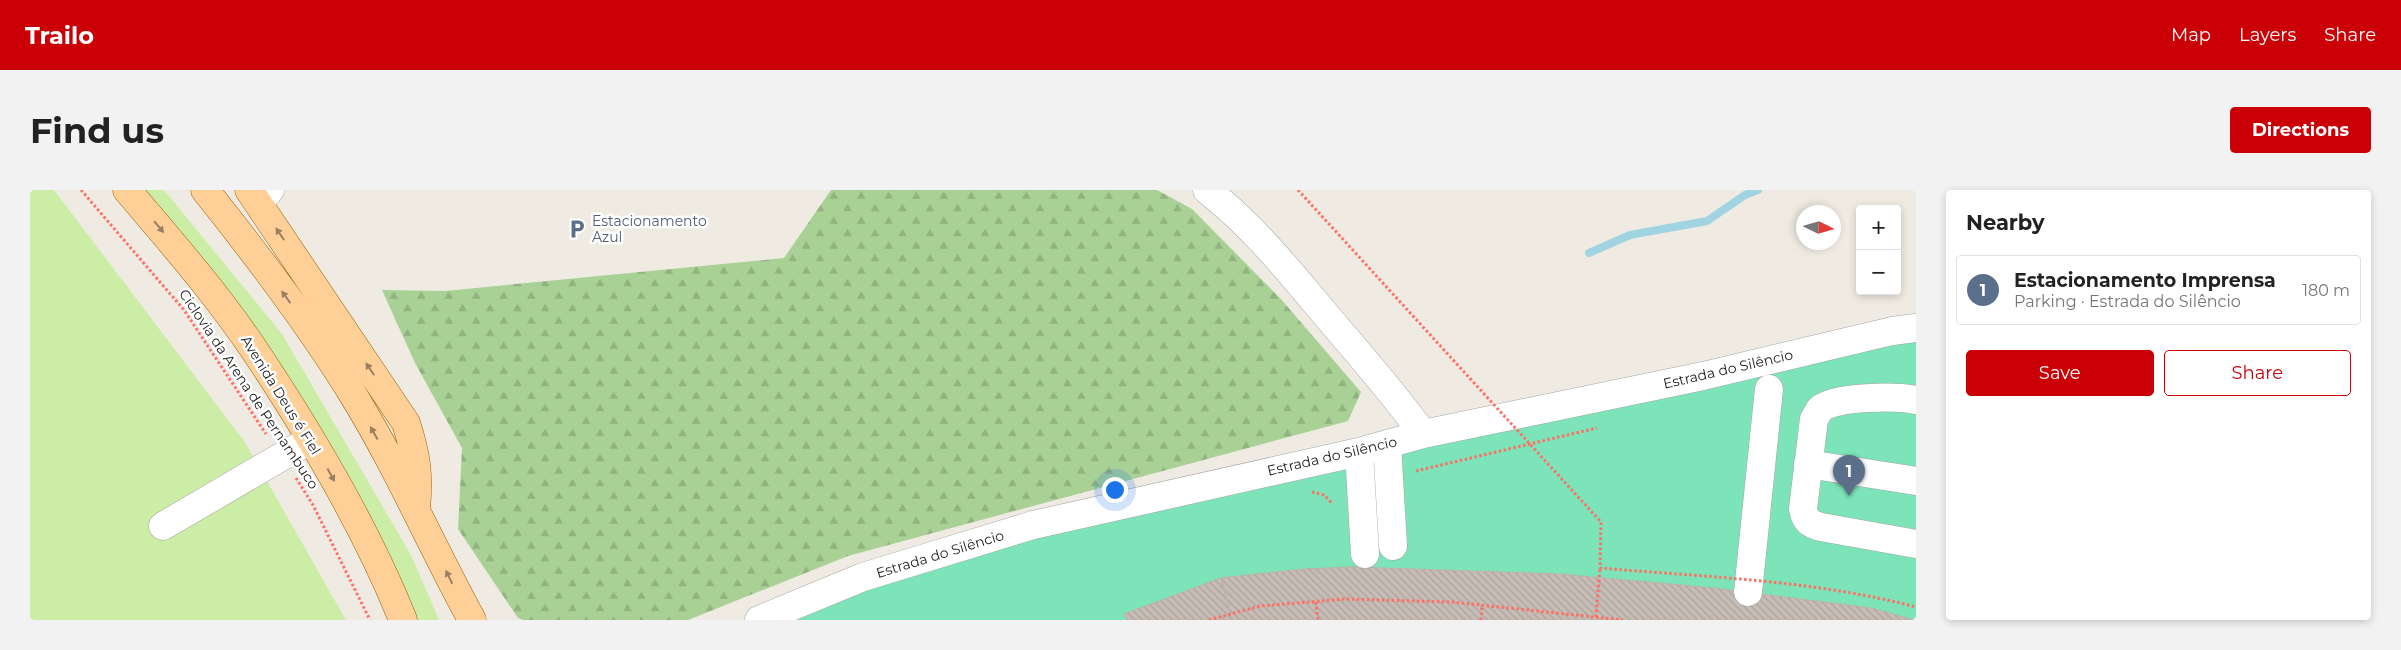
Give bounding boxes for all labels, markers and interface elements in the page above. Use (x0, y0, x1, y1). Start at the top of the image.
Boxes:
text: Trailo (25, 21, 94, 50)
text: Map (2171, 24, 2211, 46)
text: Layers (2239, 24, 2296, 46)
text: Share (2324, 24, 2376, 46)
button: Directions (2230, 107, 2371, 153)
text: Find us (30, 109, 164, 152)
north arrow (1796, 205, 1841, 250)
map controls (1856, 205, 1901, 295)
button: + (1856, 205, 1901, 250)
text: Nearby (1966, 210, 2045, 235)
place label: Estacionamento Azul (592, 212, 707, 246)
parking icon: Estacionamento Azul (566, 218, 588, 240)
one-way arrow (153, 221, 164, 234)
one-way arrow (275, 227, 285, 240)
button: − (1856, 250, 1901, 295)
text: Estacionamento Imprensa (2014, 269, 2276, 292)
text: 1 (1980, 281, 1986, 300)
text: 180 m (2302, 281, 2350, 300)
street label: Ciclovia da Arena de Pernambuco (175, 286, 323, 493)
one-way arrow (281, 290, 291, 304)
text: Parking · Estrada do Silêncio (2014, 292, 2241, 311)
street label: Avenida Deus é Fiel (237, 332, 325, 458)
street label: Estrada do Silêncio (1661, 345, 1795, 393)
button: Save (1966, 350, 2154, 396)
button: Share (2164, 350, 2351, 396)
one-way arrow (365, 362, 375, 376)
one-way arrow (370, 426, 378, 440)
street label: Estrada do Silêncio (1265, 432, 1399, 480)
pin: 1 (1833, 455, 1865, 496)
one-way arrow (326, 469, 335, 482)
your location (1102, 477, 1128, 503)
street label: Estrada do Silêncio (874, 526, 1006, 582)
one-way arrow (445, 570, 453, 584)

